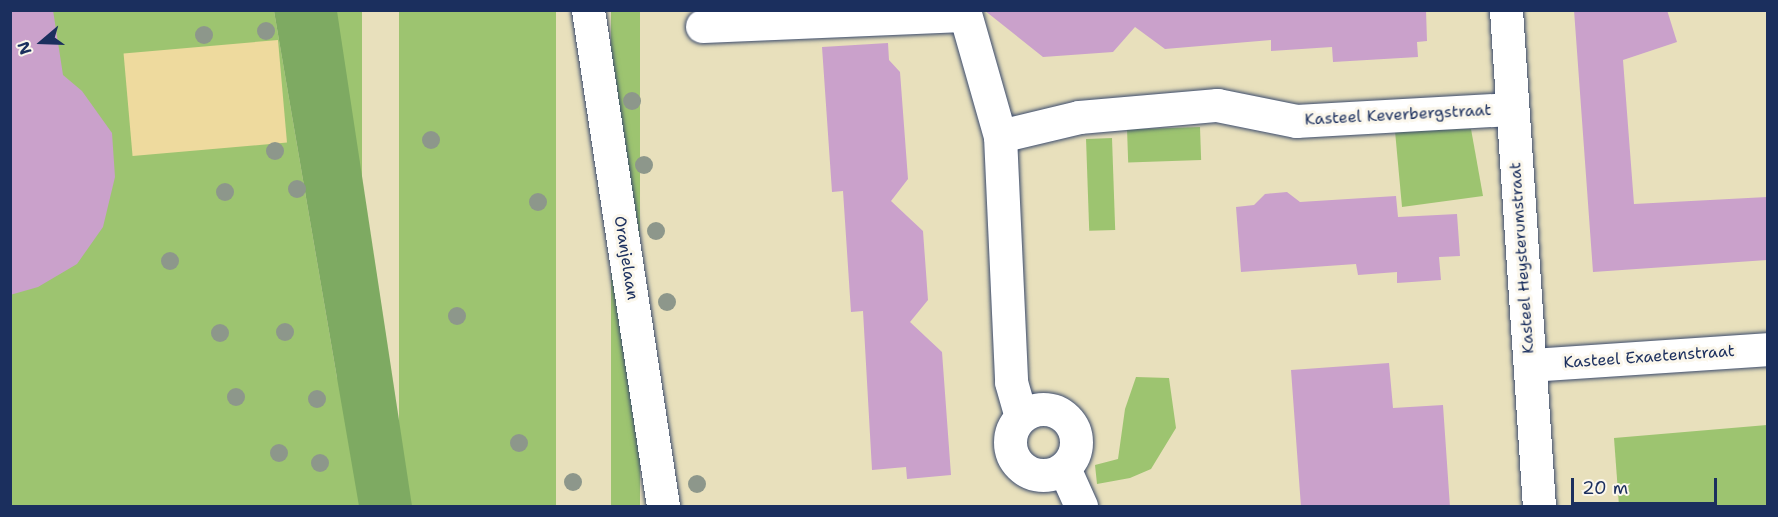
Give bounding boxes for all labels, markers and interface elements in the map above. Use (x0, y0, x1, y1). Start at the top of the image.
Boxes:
north arrow (12, 12, 72, 72)
text: N (13, 39, 37, 57)
street label: Kasteel Keverbergstraat (1304, 101, 1492, 129)
street label: Kasteel Heysterumstraat (1506, 162, 1538, 354)
street label: Oranjelaan (610, 214, 642, 302)
street label: Kasteel Exaetenstraat (1563, 341, 1735, 373)
scale bar (1574, 466, 1720, 504)
text: 20 m (1582, 476, 1628, 500)

